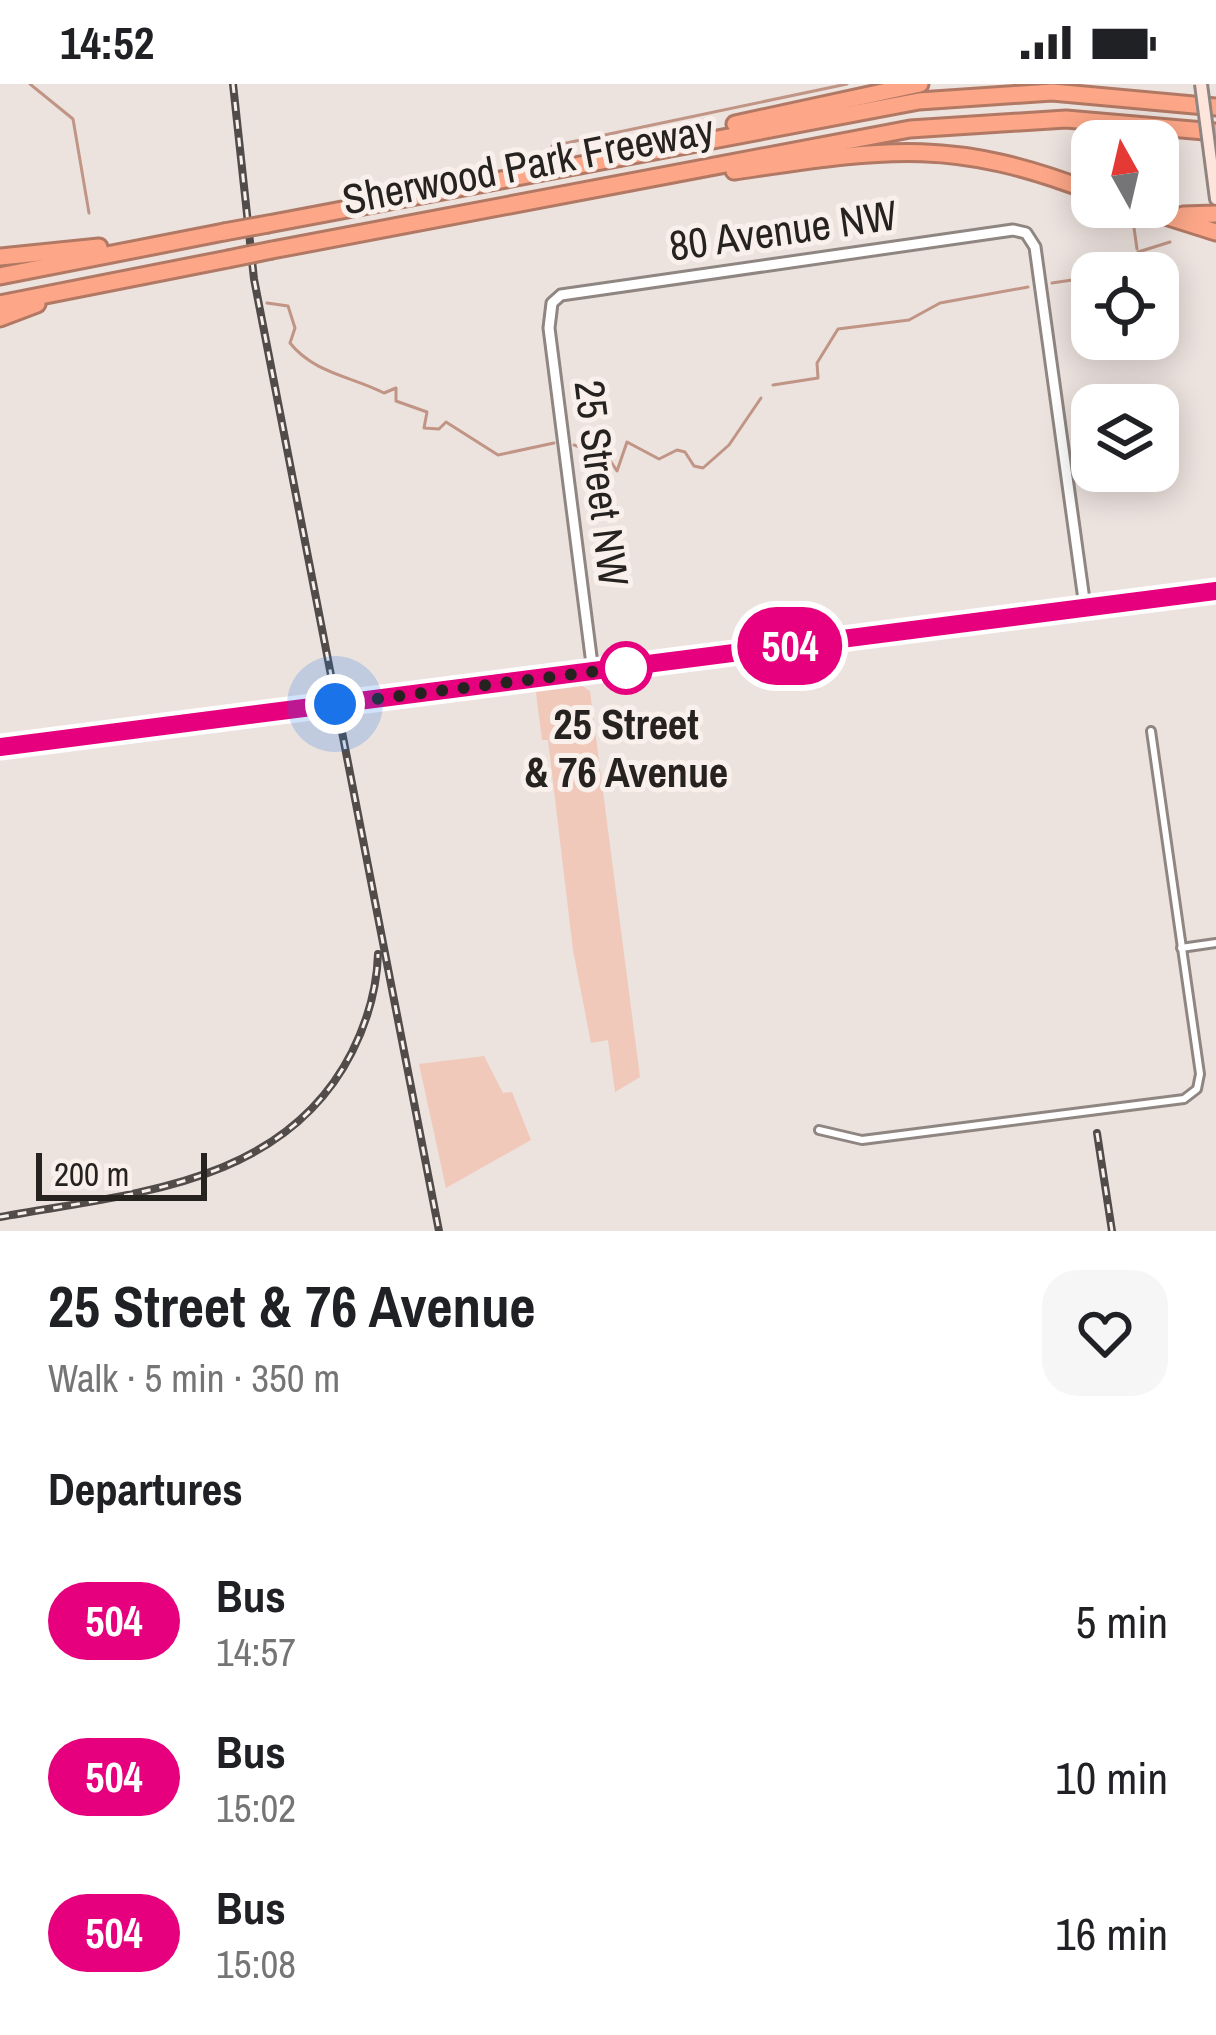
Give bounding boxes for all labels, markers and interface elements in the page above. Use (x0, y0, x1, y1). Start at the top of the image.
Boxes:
text: 14:52 (60, 12, 154, 73)
street label: Sherwood Park Freeway (338, 101, 718, 227)
north arrow (1071, 120, 1179, 228)
map controls (1071, 120, 1179, 492)
street label: 80 Avenue NW (666, 186, 901, 274)
button: locate (1071, 252, 1179, 360)
street label: 25 Street NW (562, 377, 642, 589)
button: layers (1071, 384, 1179, 492)
line badge: 504 (721, 607, 859, 685)
text: 504 (761, 618, 819, 674)
marker: 25 Street & 76 Avenue (601, 643, 651, 693)
your location (305, 674, 365, 734)
place label: 25 Street & 76 Avenue (524, 696, 728, 800)
scale bar (36, 1147, 207, 1200)
text: 200 m (54, 1152, 129, 1196)
text: 25 Street & 76 Avenue (48, 1268, 536, 1345)
button: heart (1042, 1270, 1168, 1396)
text: Walk · 5 min · 350 m (48, 1352, 340, 1404)
text: Departures (48, 1458, 243, 1519)
text: Bus (216, 1565, 286, 1626)
text: 5 min (1076, 1591, 1168, 1652)
text: 504 (85, 1593, 143, 1649)
text: 14:57 (216, 1626, 296, 1678)
text: Bus (216, 1721, 286, 1782)
text: 10 min (1055, 1747, 1168, 1808)
text: 504 (85, 1749, 143, 1805)
text: 15:02 (216, 1782, 296, 1834)
text: Bus (216, 1877, 286, 1938)
text: 16 min (1055, 1903, 1168, 1964)
text: 504 (85, 1905, 143, 1961)
text: 15:08 (216, 1938, 296, 1990)

